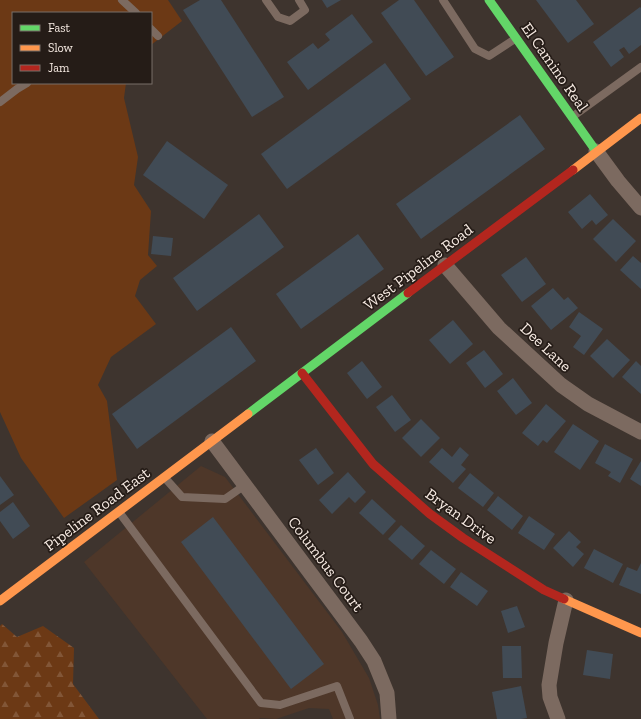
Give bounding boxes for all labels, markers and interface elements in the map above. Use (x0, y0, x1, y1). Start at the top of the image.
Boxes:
legend (12, 12, 152, 84)
street label: El Camino Real (517, 19, 593, 115)
text: Fast (48, 21, 71, 35)
text: Slow (48, 41, 74, 55)
text: Jam (48, 61, 70, 75)
street label: West Pipeline Road (360, 220, 476, 314)
street label: Dee Lane (516, 319, 576, 375)
street label: Pipeline Road East (41, 463, 154, 555)
street label: Bryan Drive (422, 484, 500, 548)
street label: Columbus Court (284, 513, 368, 615)

